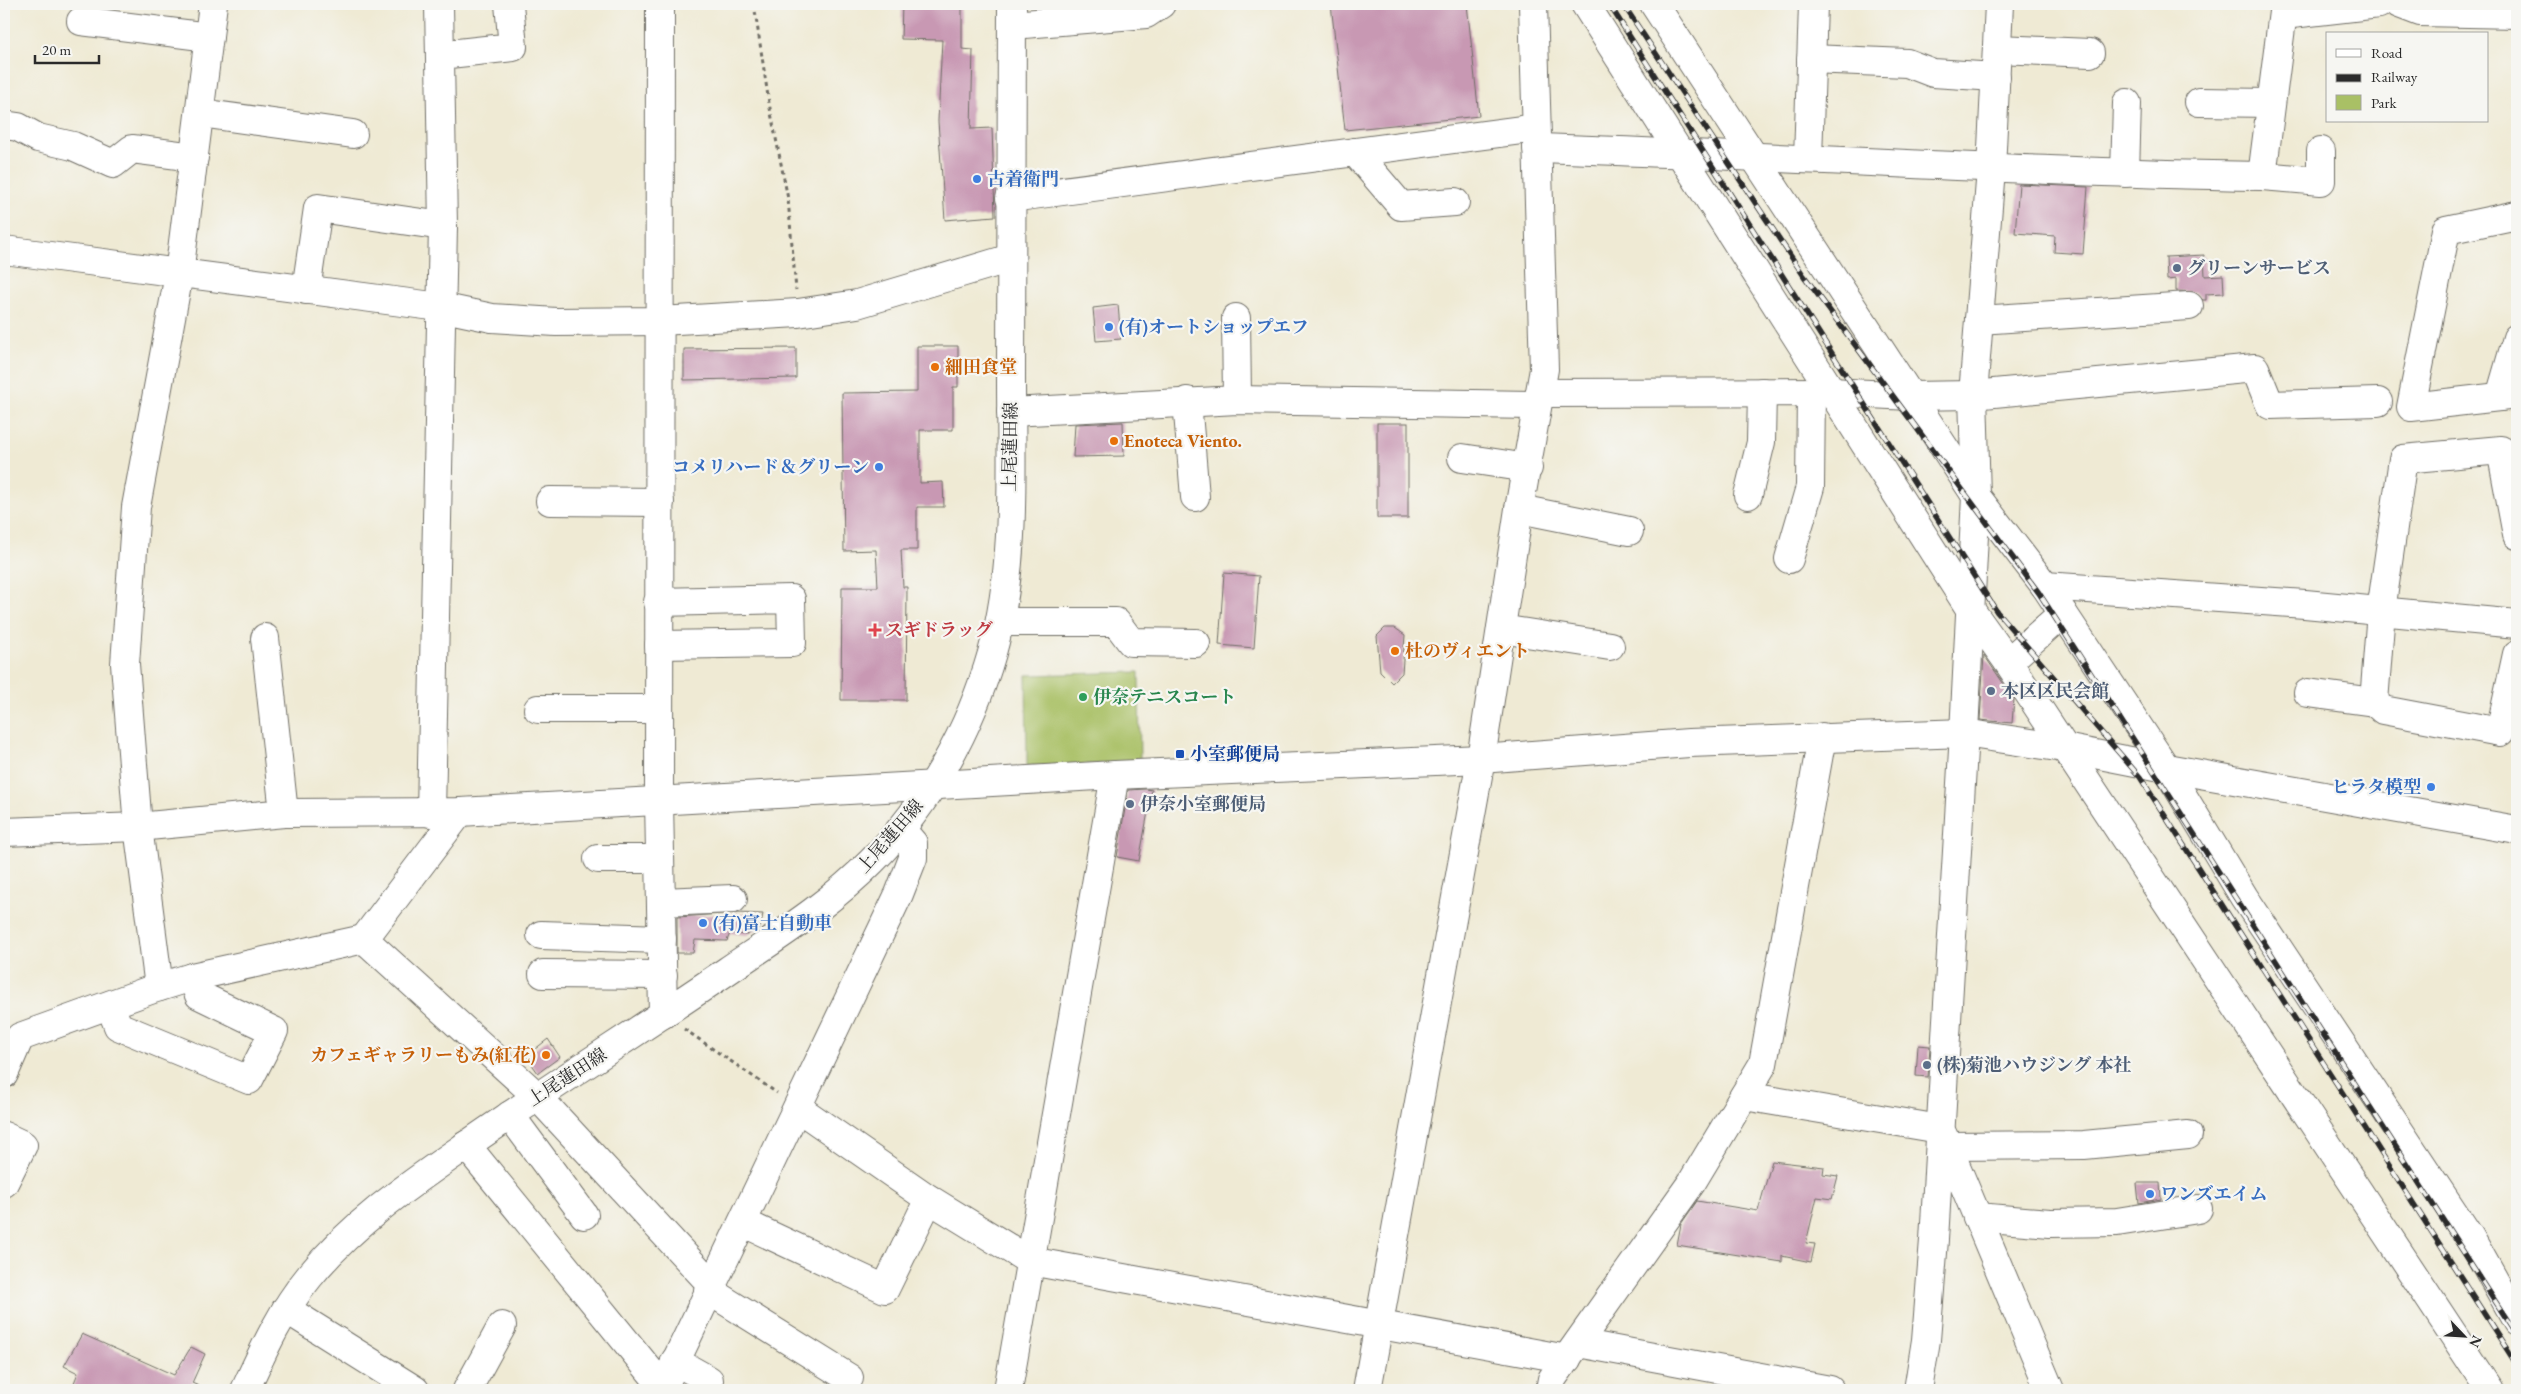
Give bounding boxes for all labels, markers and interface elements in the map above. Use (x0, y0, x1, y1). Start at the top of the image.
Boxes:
scale bar (35, 32, 99, 64)
legend (2326, 32, 2488, 122)
text: 20 m (42, 40, 71, 59)
text: Road (2371, 43, 2403, 62)
text: Railway (2371, 67, 2418, 86)
text: Park (2371, 93, 2398, 112)
place label: 古着衛門 (987, 167, 1059, 190)
marker: 古着衛門 (971, 173, 983, 185)
place label: グリーンサービス (2187, 256, 2331, 279)
marker: グリーンサービス (2171, 262, 2183, 274)
place label: (有)オートショップエフ (1119, 315, 1309, 338)
marker: (有)オートショップエフ (1103, 321, 1115, 333)
place label: 細田食堂 (945, 355, 1017, 378)
marker: 細田食堂 (929, 361, 941, 373)
street label: 上尾蓮田線 (997, 402, 1022, 492)
place label: Enoteca Viento. (1124, 429, 1242, 452)
marker: Enoteca Viento. (1108, 435, 1120, 447)
place label: コメリハード＆グリーン (672, 455, 869, 478)
marker: コメリハード＆グリーン (873, 461, 885, 473)
place label: スギドラッグ (885, 618, 993, 641)
marker: スギドラッグ (869, 624, 881, 636)
place label: 杜のヴィエント (1405, 639, 1530, 662)
marker: 杜のヴィエント (1389, 645, 1401, 657)
place label: 本区区民会館 (2001, 679, 2109, 702)
place label: 伊奈テニスコート (1093, 685, 1236, 708)
marker: 本区区民会館 (1985, 685, 1997, 697)
marker: 伊奈テニスコート (1077, 691, 1089, 703)
place label: 小室郵便局 (1190, 742, 1280, 765)
marker: 小室郵便局 (1174, 748, 1186, 760)
place label: ヒラタ模型 (2331, 775, 2421, 798)
marker: ヒラタ模型 (2425, 781, 2437, 793)
place label: 伊奈小室郵便局 (1140, 792, 1266, 815)
street label: 上尾蓮田線 (851, 794, 928, 877)
marker: 伊奈小室郵便局 (1124, 798, 1136, 810)
place label: (有)富士自動車 (713, 911, 832, 934)
marker: (有)富士自動車 (697, 917, 709, 929)
street label: 上尾蓮田線 (523, 1042, 611, 1111)
place label: カフェギャラリーもみ(紅花) (310, 1043, 536, 1066)
marker: カフェギャラリーもみ(紅花) (540, 1049, 552, 1061)
place label: (株)菊池ハウジング 本社 (1937, 1053, 2131, 1076)
marker: (株)菊池ハウジング 本社 (1921, 1059, 1933, 1071)
place label: ワンズエイム (2160, 1182, 2267, 1205)
marker: ワンズエイム (2144, 1188, 2156, 1200)
north arrow (2438, 1312, 2488, 1362)
text: N (2465, 1333, 2486, 1351)

